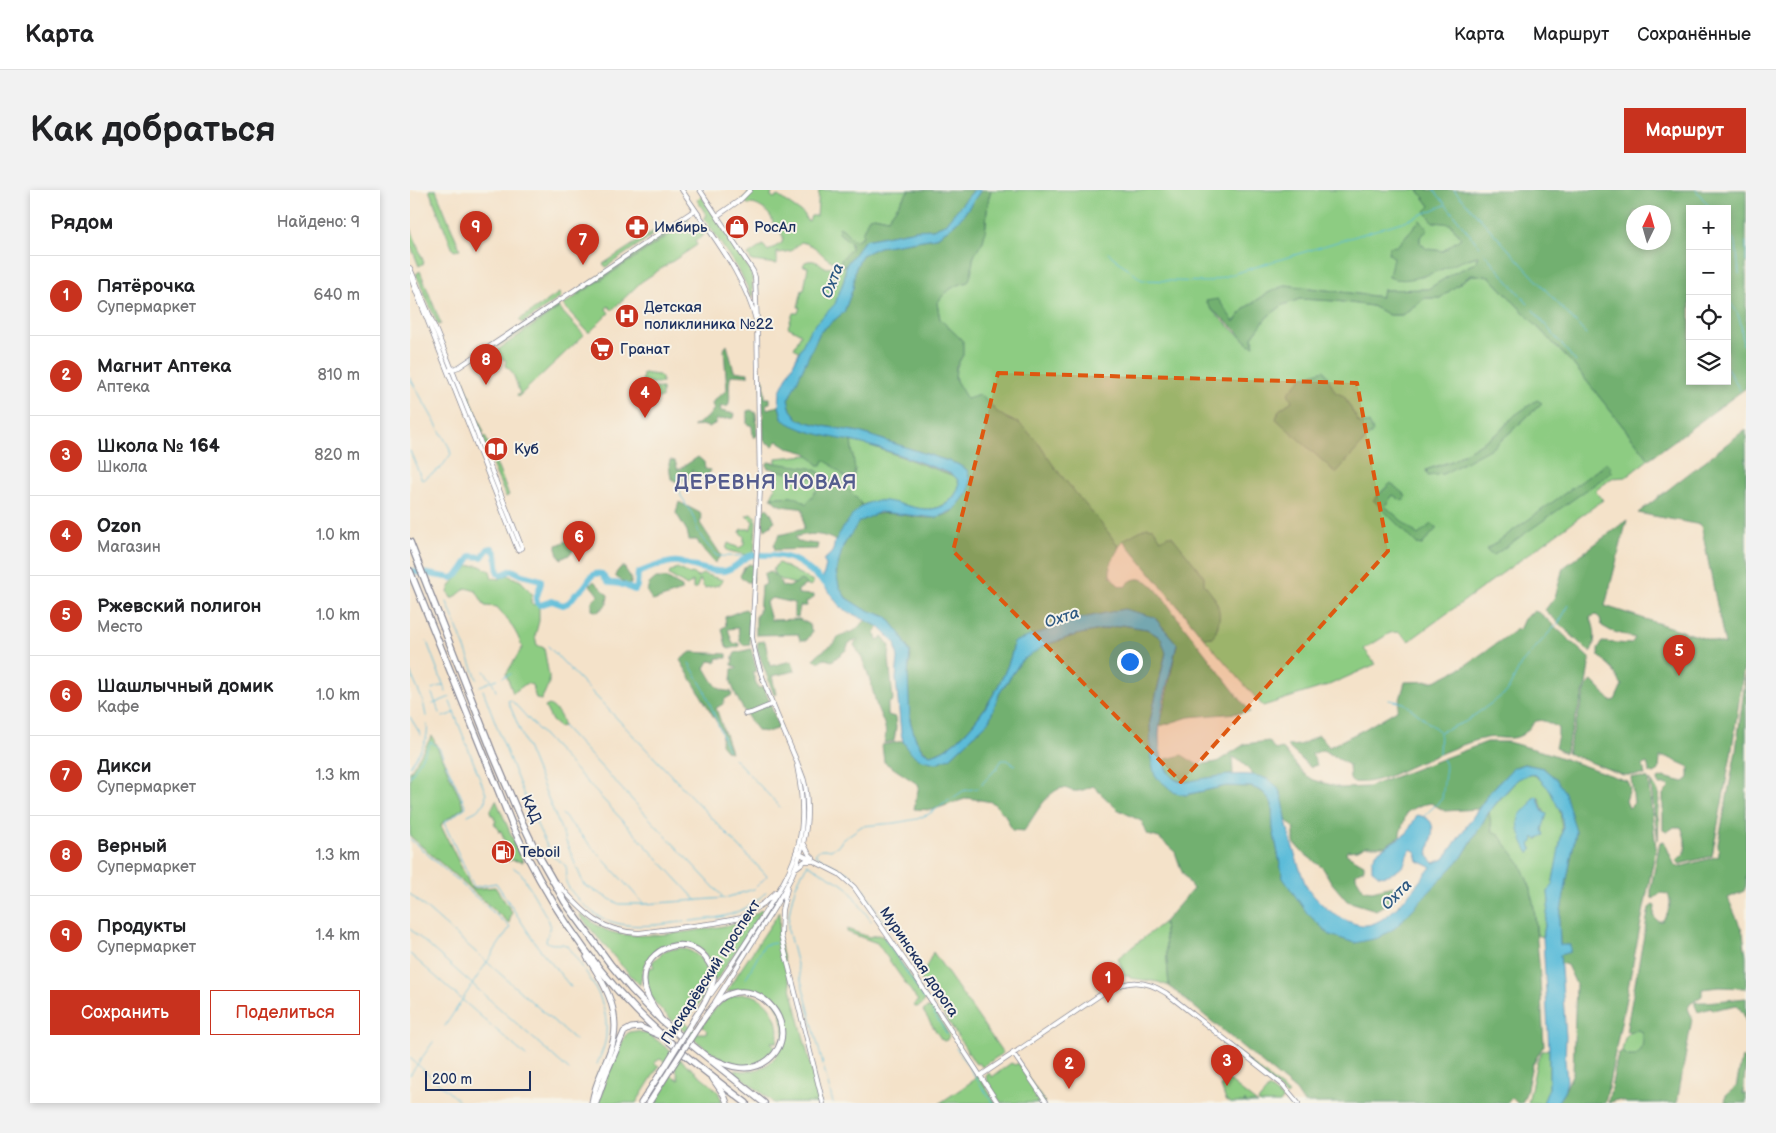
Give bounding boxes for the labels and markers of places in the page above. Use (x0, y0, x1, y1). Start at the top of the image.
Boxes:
pin: 9 (460, 211, 492, 252)
pharmacy icon: Имбирь (624, 214, 650, 240)
shop icon: РосАл (724, 214, 750, 240)
place label: Имбирь (654, 218, 708, 237)
place label: РосАл (754, 218, 796, 237)
pin: 7 (567, 224, 599, 265)
place label: Детская поликлиника №22 (644, 298, 774, 334)
hospital icon: Детская поликлиника №22 (614, 303, 640, 329)
supermarket icon: Гранат (589, 336, 615, 362)
place label: Гранат (620, 340, 670, 359)
pin: 8 (470, 344, 502, 385)
pin: 4 (629, 377, 661, 418)
library icon: Куб (483, 436, 509, 462)
place label: Куб (514, 440, 539, 459)
pin: 6 (563, 521, 595, 562)
pin: 5 (1663, 635, 1695, 676)
fuel station icon: Teboil (490, 839, 516, 865)
place label: Teboil (520, 843, 560, 862)
pin: 1 (1092, 962, 1124, 1003)
pin: 3 (1211, 1045, 1243, 1086)
pin: 2 (1053, 1048, 1085, 1089)

